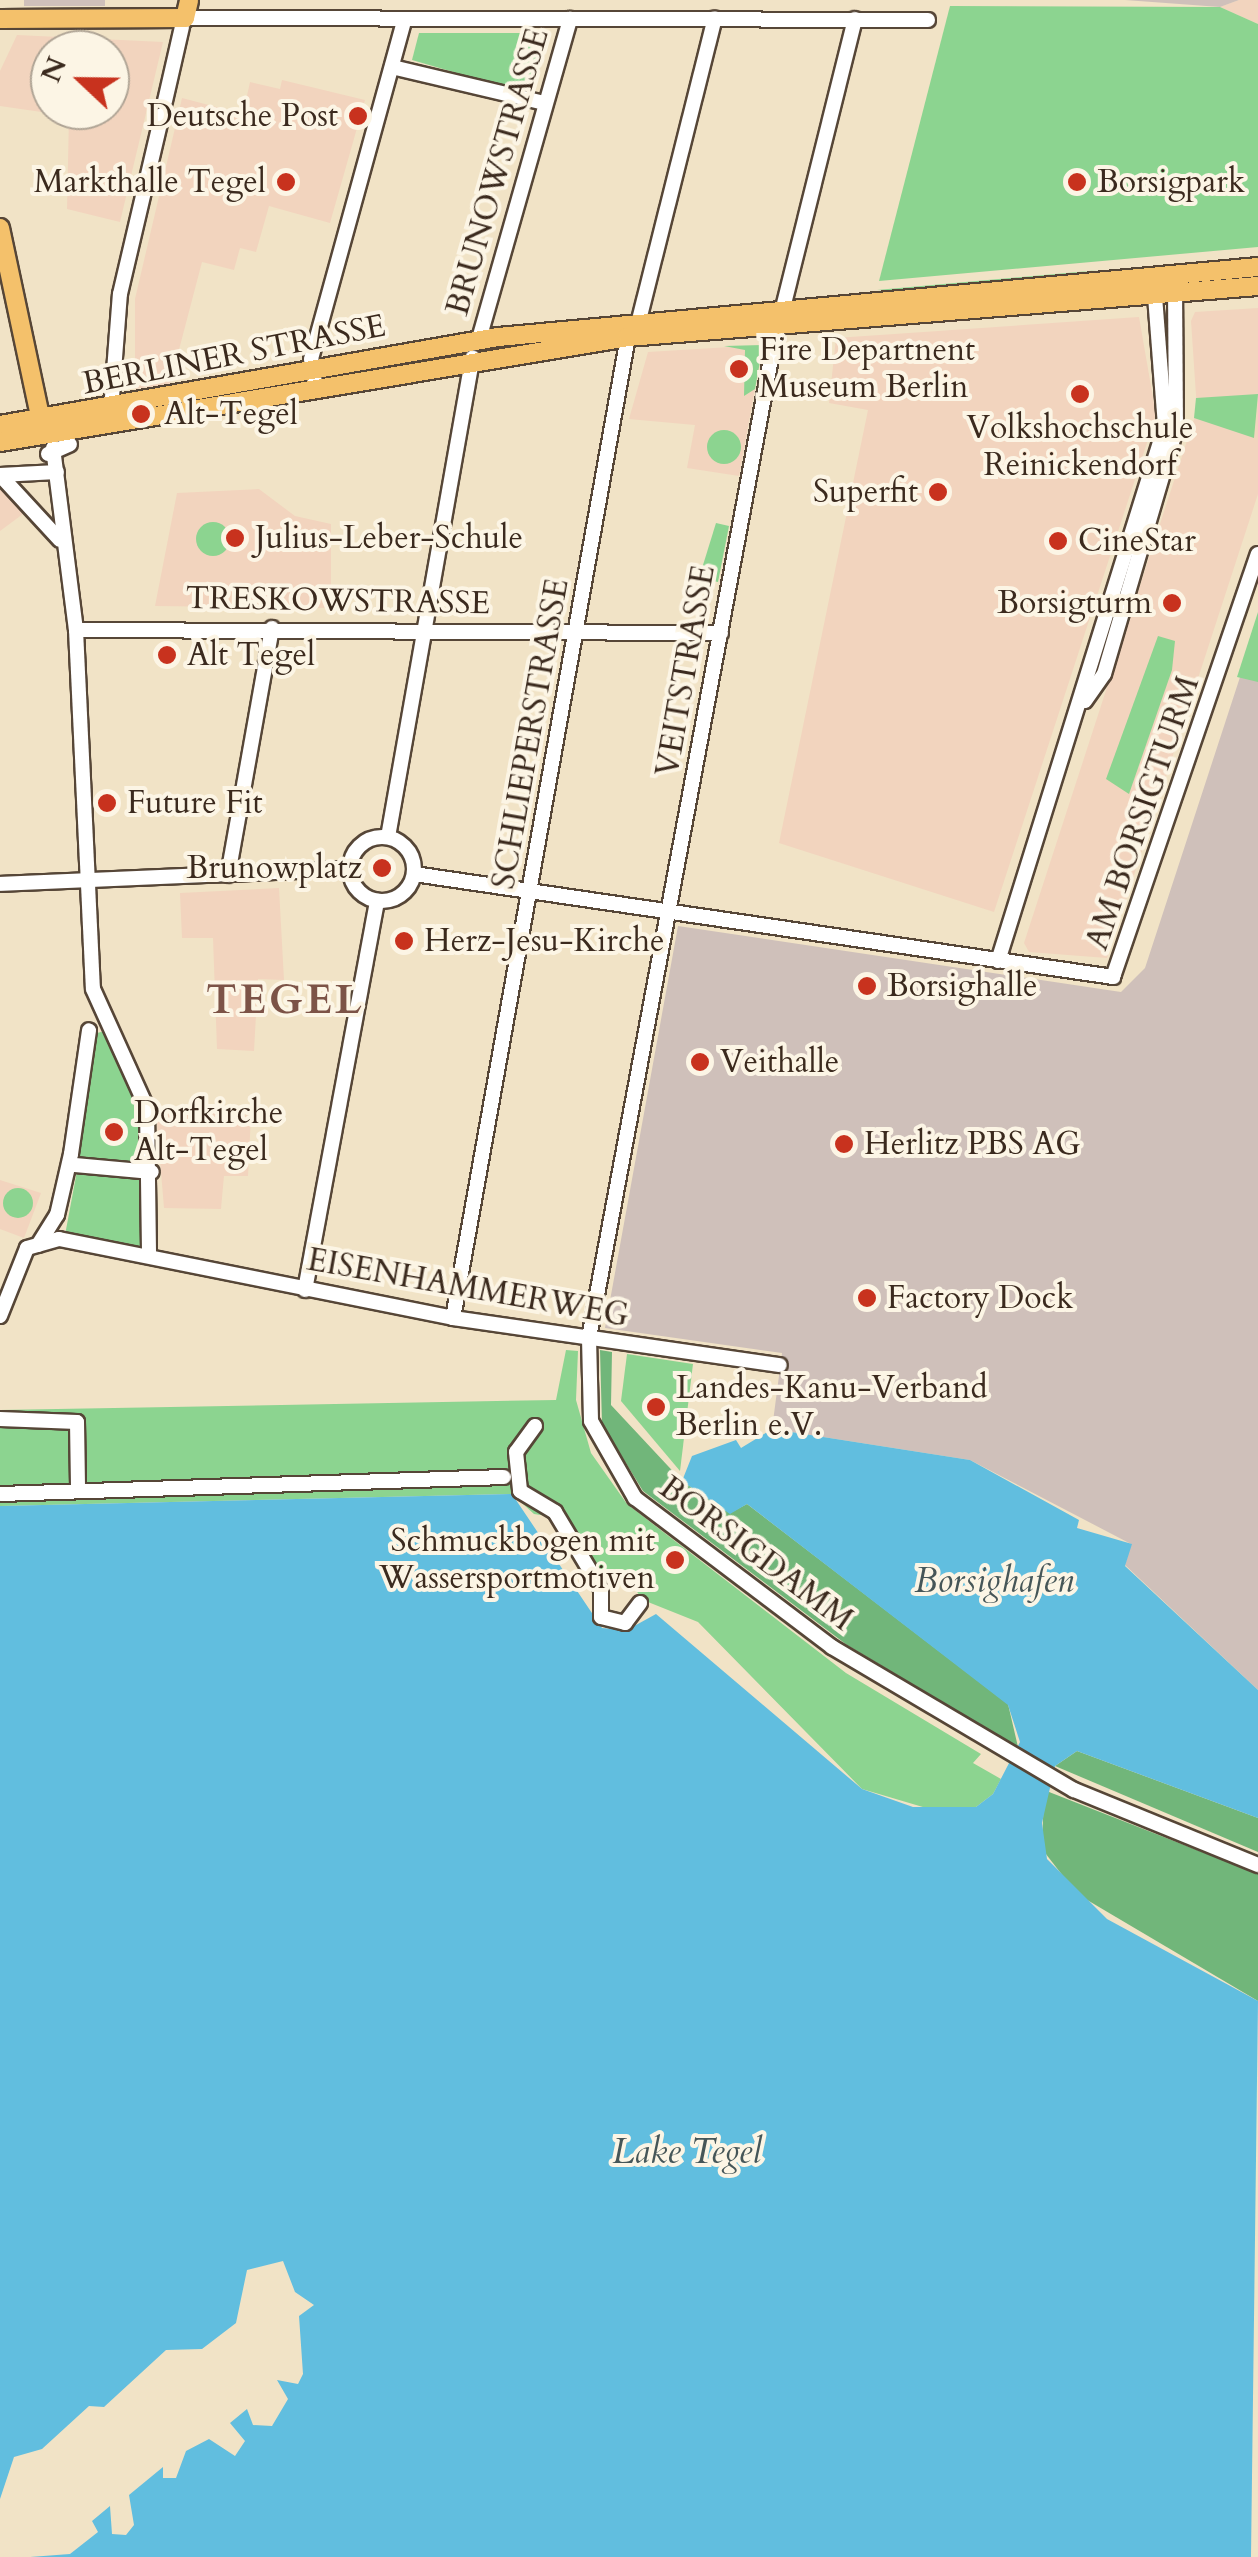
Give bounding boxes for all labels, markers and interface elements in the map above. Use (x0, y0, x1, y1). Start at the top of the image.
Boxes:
street label: BRUNOWSTRASSE (439, 24, 557, 320)
north arrow (30, 30, 130, 130)
text: N (32, 51, 76, 88)
place label: Deutsche Post (147, 97, 338, 135)
marker: Deutsche Post (347, 105, 369, 127)
place label: Markthalle Tegel (34, 163, 266, 201)
place label: Borsigpark (1097, 163, 1245, 201)
marker: Markthalle Tegel (275, 171, 297, 193)
marker: Borsigpark (1066, 171, 1088, 193)
street label: BERLINER STRASSE (79, 307, 389, 403)
place label: Fire Departnent Museum Berlin (759, 332, 975, 407)
marker: Fire Departnent Museum Berlin (728, 358, 750, 380)
marker: Volkshochschule Reinickendorf (1069, 383, 1091, 405)
place label: Alt-Tegel (164, 395, 298, 433)
marker: Alt-Tegel (128, 401, 154, 427)
place label: Volkshochschule Reinickendorf (967, 410, 1193, 485)
place label: Superfit (813, 473, 918, 511)
marker: Superfit (927, 481, 949, 503)
place label: Julius-Leber-Schule (255, 519, 523, 557)
place label: CineStar (1078, 522, 1196, 560)
marker: Julius-Leber-Schule (224, 527, 246, 549)
marker: CineStar (1047, 530, 1069, 552)
street label: VEITSTRASSE (649, 562, 723, 780)
street label: SCHLIEPERSTRASSE (485, 576, 577, 892)
street label: TRESKOWSTRASSE (185, 579, 491, 623)
place label: Borsigturm (997, 584, 1152, 622)
marker: Borsigturm (1161, 592, 1183, 614)
place label: Alt Tegel (187, 636, 315, 674)
marker: Alt Tegel (156, 644, 178, 666)
street label: AM BORSIGTURM (1078, 671, 1208, 955)
place label: Future Fit (127, 784, 263, 822)
marker: Future Fit (96, 792, 118, 814)
place label: Brunowplatz (186, 849, 362, 887)
marker: Brunowplatz (371, 857, 393, 879)
place label: Herz-Jesu-Kirche (424, 922, 665, 960)
marker: Herz-Jesu-Kirche (393, 930, 415, 952)
place label: Borsighalle (887, 967, 1038, 1005)
district label: TEGEL (206, 975, 364, 1025)
marker: Borsighalle (856, 975, 878, 997)
place label: Veithalle (720, 1043, 839, 1081)
marker: Veithalle (689, 1051, 711, 1073)
place label: Dorfkirche Alt-Tegel (134, 1095, 283, 1170)
marker: Dorfkirche Alt-Tegel (103, 1121, 125, 1143)
place label: Herlitz PBS AG (864, 1125, 1080, 1163)
marker: Herlitz PBS AG (833, 1133, 855, 1155)
street label: EISENHAMMERWEG (304, 1241, 632, 1335)
place label: Factory Dock (887, 1279, 1073, 1317)
marker: Factory Dock (856, 1287, 878, 1309)
place label: Landes-Kanu-Verband Berlin e.V. (676, 1370, 988, 1445)
marker: Landes-Kanu-Verband Berlin e.V. (645, 1396, 667, 1418)
street label: BORSIGDAMM (651, 1469, 861, 1639)
place label: Schmuckbogen mit Wassersportmotiven (379, 1523, 655, 1598)
marker: Schmuckbogen mit Wassersportmotiven (664, 1549, 686, 1571)
water label: Borsighafen (914, 1560, 1074, 1602)
water label: Lake Tegel (612, 2131, 762, 2173)

